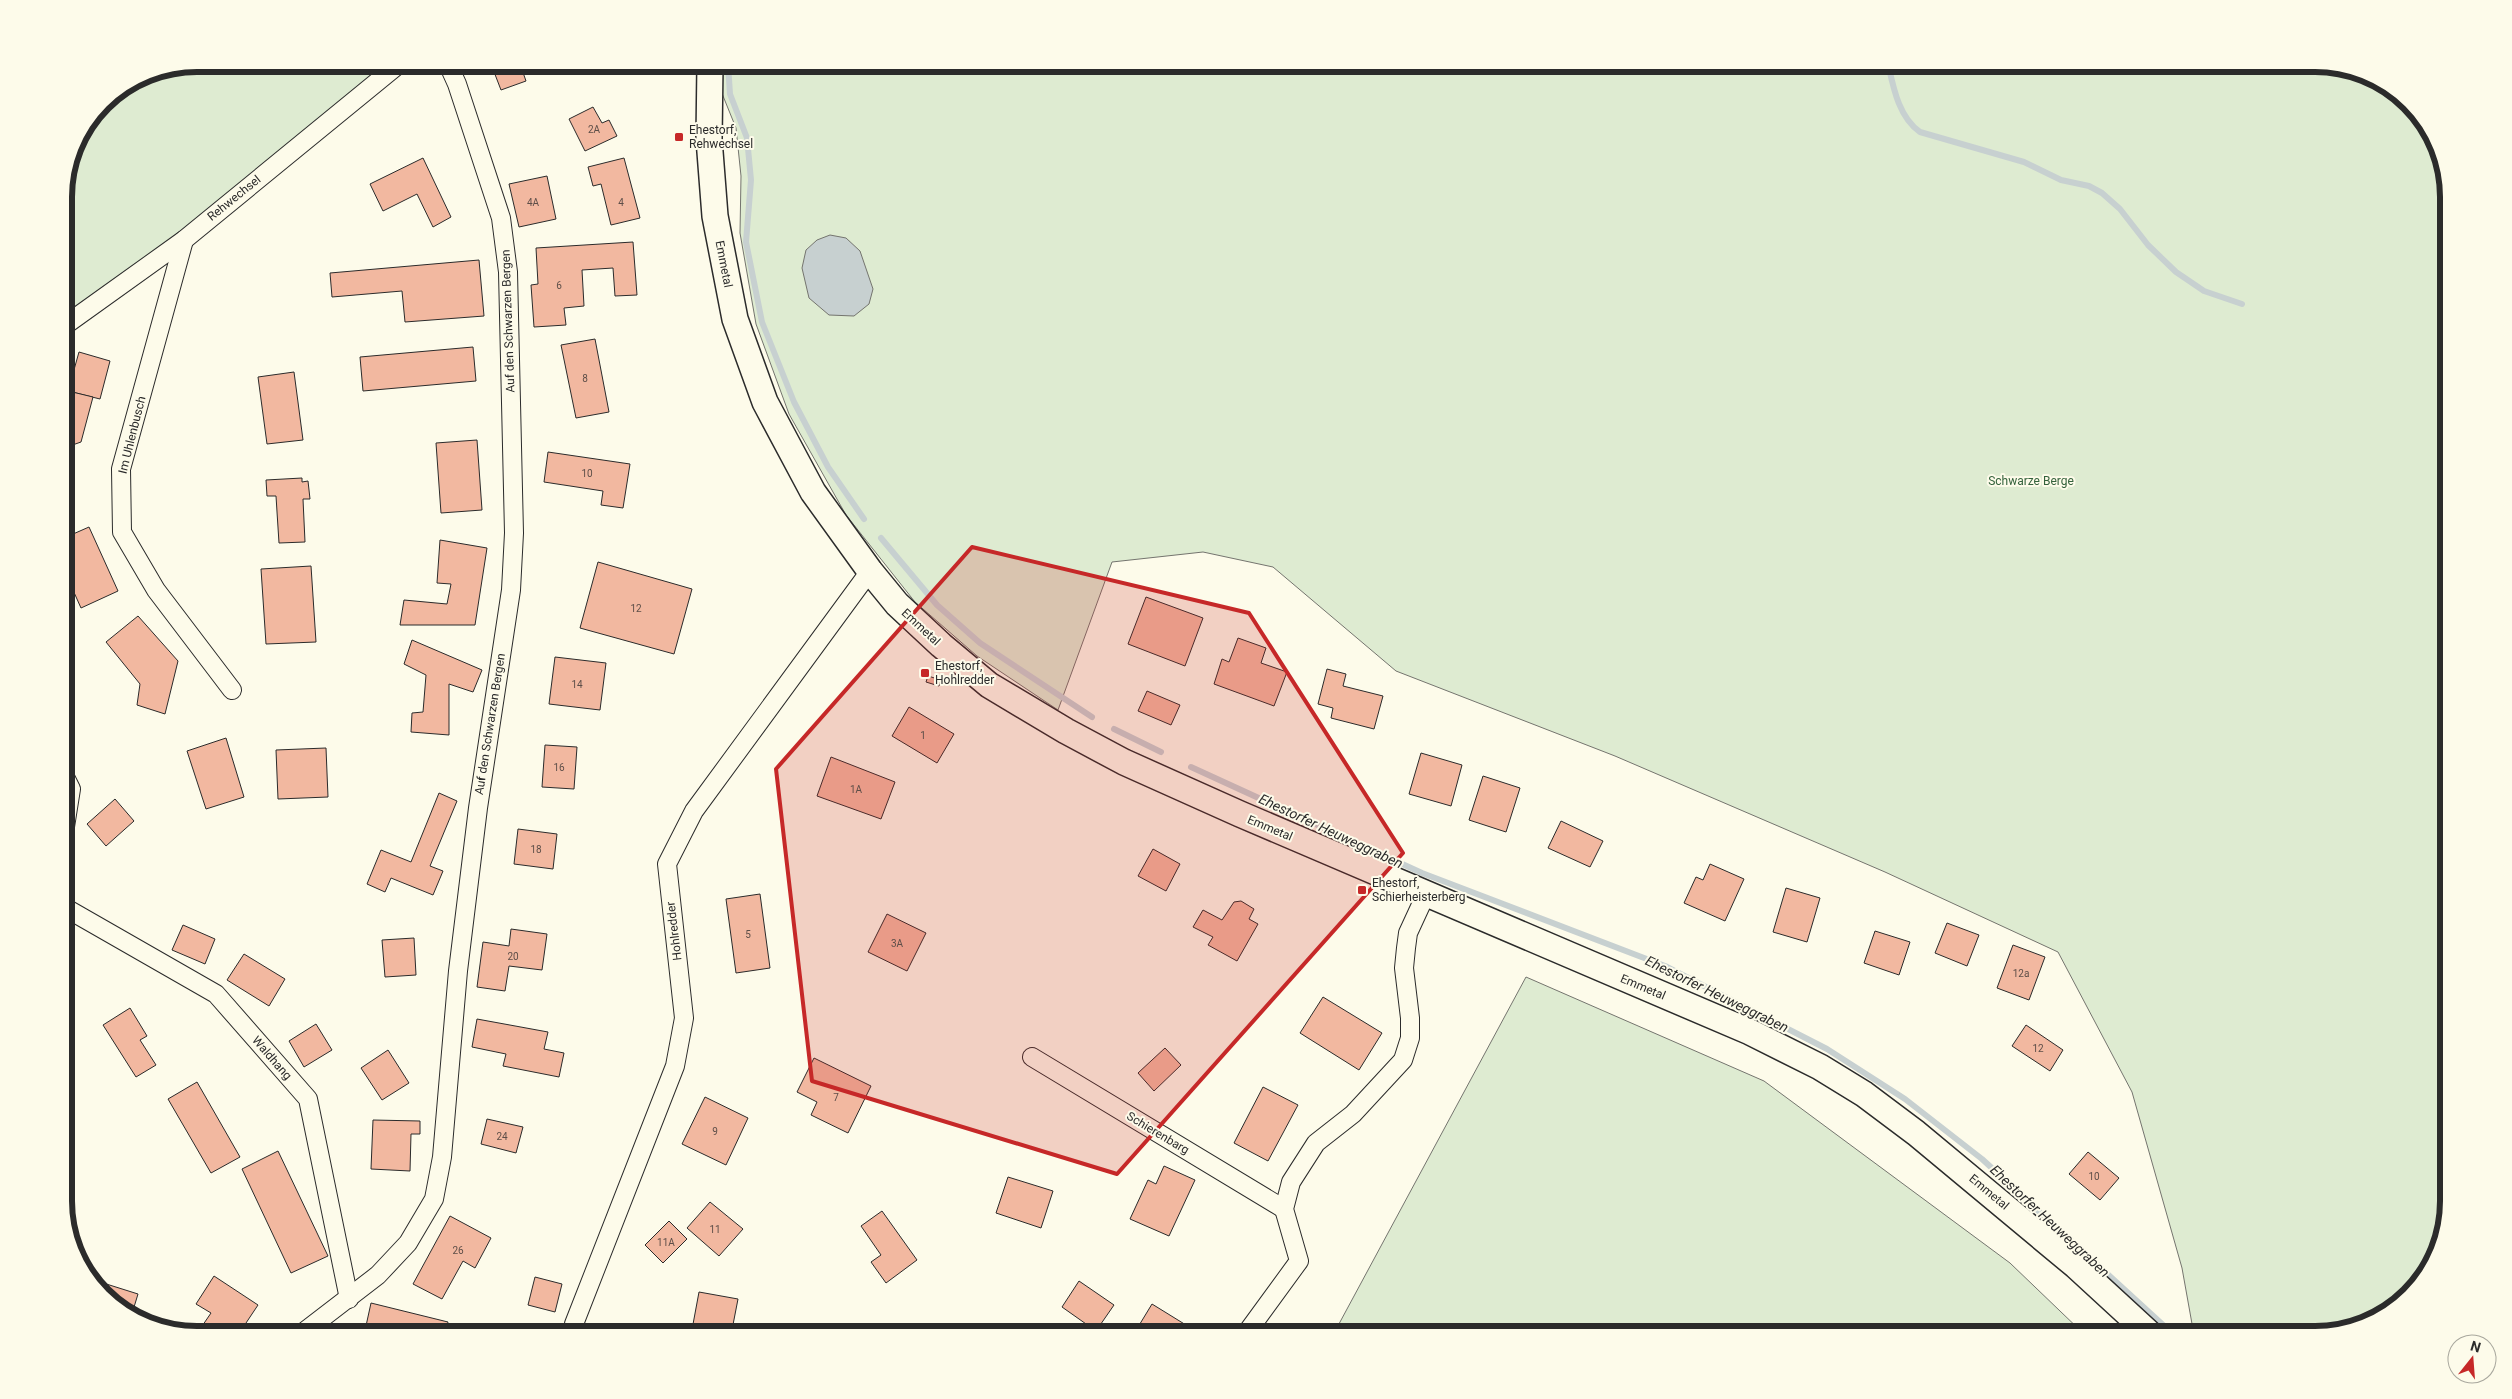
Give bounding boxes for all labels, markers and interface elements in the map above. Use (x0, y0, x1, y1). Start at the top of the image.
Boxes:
place label: Ehestorf, Rehwechsel (689, 123, 753, 151)
house number: 2A (588, 124, 601, 135)
marker: Ehestorf, Rehwechsel (673, 131, 685, 143)
street label: Rehwechsel (205, 172, 263, 224)
house number: 4A (527, 197, 540, 208)
house number: 4 (618, 197, 624, 208)
street label: Emmetal (713, 239, 735, 289)
street label: Auf den Schwarzen Bergen (499, 249, 517, 393)
house number: 6 (556, 280, 562, 291)
house number: 8 (582, 373, 588, 384)
street label: Im Uhlenbusch (116, 395, 148, 475)
house number: 10 (581, 468, 593, 479)
park label: Schwarze Berge (1988, 474, 2074, 488)
house number: 12 (630, 603, 642, 614)
street label: Emmetal (899, 606, 943, 648)
street label: Auf den Schwarzen Bergen (472, 652, 508, 796)
place label: Ehestorf, Hohlredder (935, 659, 994, 687)
marker: Ehestorf, Hohlredder (919, 667, 931, 679)
house number: 14 (571, 679, 583, 690)
house number: 1 (920, 730, 926, 741)
house number: 16 (553, 762, 565, 773)
house number: 1A (850, 784, 863, 795)
water label: Ehestorfer Heuweggraben (1256, 791, 1406, 871)
street label: Emmetal (1245, 812, 1295, 844)
house number: 18 (530, 844, 542, 855)
place label: Ehestorf, Schierheisterberg (1372, 876, 1466, 904)
marker: Ehestorf, Schierheisterberg (1356, 884, 1368, 896)
street label: Hohlredder (663, 901, 685, 961)
house number: 5 (745, 929, 751, 940)
house number: 3A (891, 938, 904, 949)
house number: 20 (507, 951, 519, 962)
water label: Ehestorfer Heuweggraben (1643, 952, 1791, 1036)
house number: 12a (2013, 968, 2029, 979)
street label: Emmetal (1618, 971, 1668, 1003)
street label: Waldhang (249, 1033, 295, 1083)
house number: 12 (2032, 1043, 2044, 1054)
house number: 7 (833, 1092, 839, 1103)
street label: Schierenbarg (1124, 1109, 1192, 1157)
house number: 9 (712, 1126, 718, 1137)
house number: 24 (496, 1131, 508, 1142)
water label: Ehestorfer Heuweggraben (1987, 1162, 2113, 1280)
street label: Emmetal (1966, 1171, 2012, 1213)
house number: 10 (2088, 1171, 2100, 1182)
house number: 11 (709, 1224, 721, 1235)
house number: 11A (657, 1237, 675, 1248)
house number: 26 (452, 1245, 464, 1256)
north arrow (2447, 1334, 2497, 1384)
text: N (2469, 1337, 2483, 1356)

